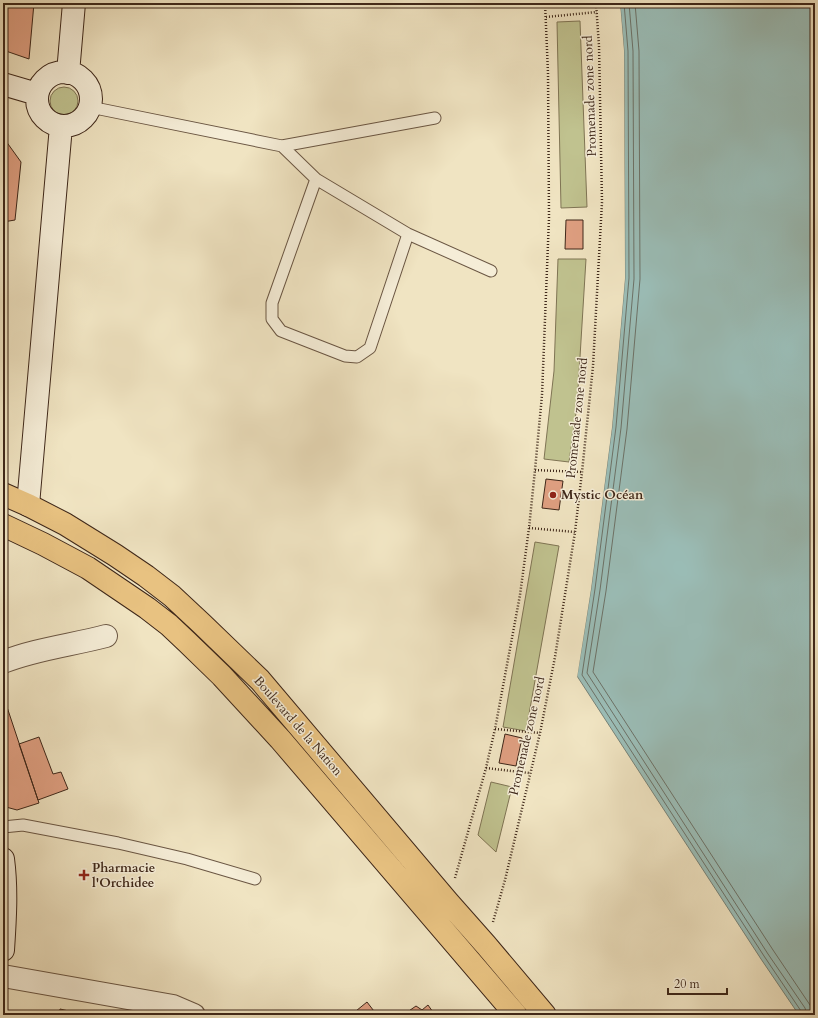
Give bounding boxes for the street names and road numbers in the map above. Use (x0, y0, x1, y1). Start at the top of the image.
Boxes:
street label: Promenade zone nord (579, 35, 601, 157)
street label: Promenade zone nord (562, 357, 592, 479)
street label: Boulevard de la Nation (249, 672, 347, 780)
street label: Promenade zone nord (505, 675, 549, 797)

